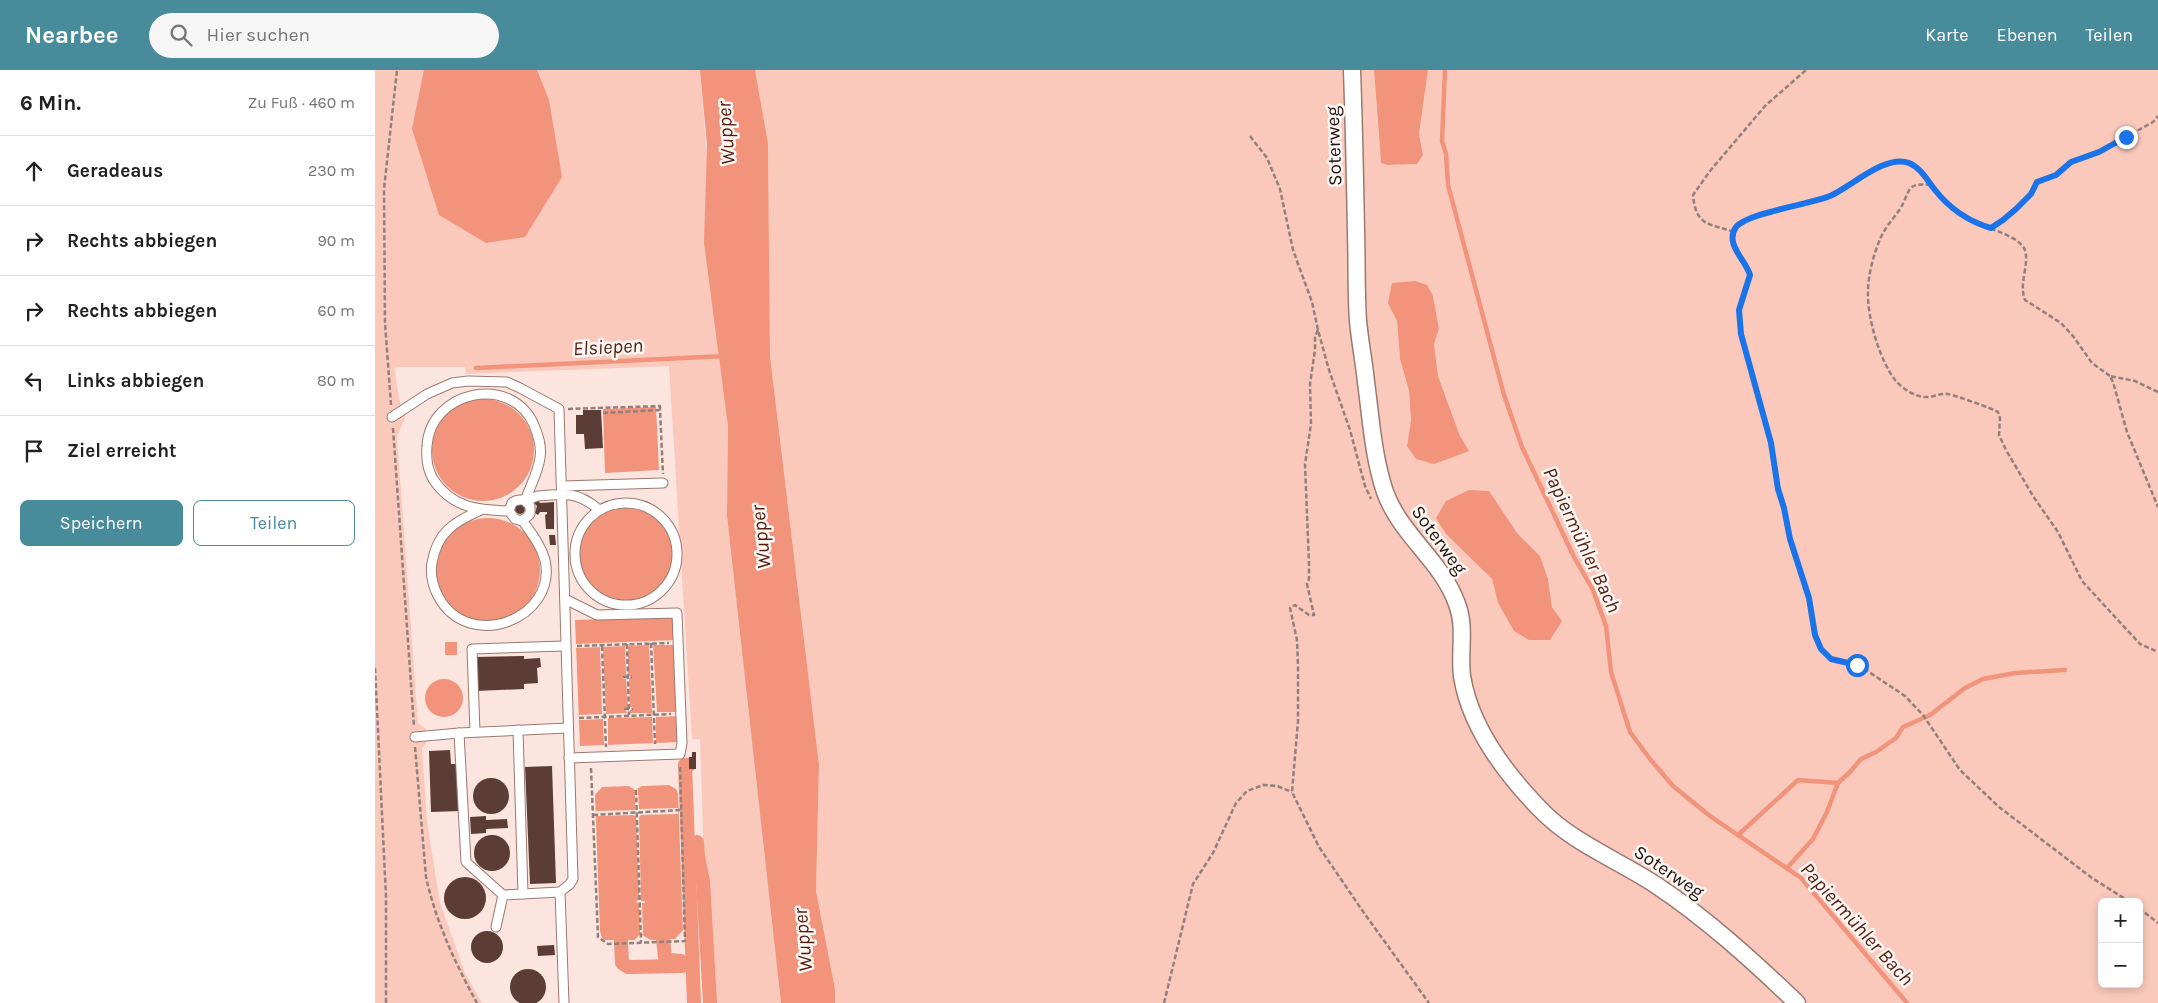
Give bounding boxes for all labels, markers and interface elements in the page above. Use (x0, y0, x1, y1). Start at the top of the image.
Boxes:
search box (149, 13, 499, 58)
text: Nearbee (25, 21, 119, 49)
icon: search (167, 21, 195, 49)
text: Hier suchen (207, 24, 310, 46)
text: Karte (1925, 24, 1969, 46)
text: Ebenen (1997, 24, 2058, 46)
text: Teilen (2086, 24, 2133, 46)
text: 6 Min. (20, 91, 81, 115)
text: Zu Fuß · 460 m (248, 93, 355, 112)
water label: Wupper (712, 99, 740, 166)
street label: Soterweg (1322, 105, 1346, 186)
route end (2115, 126, 2138, 149)
icon: ahead (20, 157, 48, 185)
text: Geradeaus (67, 160, 163, 182)
text: 230 m (308, 161, 355, 180)
icon: right (20, 227, 48, 255)
text: Rechts abbiegen (67, 230, 217, 252)
text: 90 m (317, 231, 355, 250)
icon: right (20, 297, 48, 325)
text: Rechts abbiegen (67, 300, 217, 322)
text: 60 m (318, 301, 355, 320)
water label: Elsiepen (572, 334, 644, 360)
icon: left (20, 367, 48, 395)
text: Links abbiegen (67, 370, 204, 392)
text: 80 m (317, 371, 355, 390)
icon: arrive (20, 437, 48, 465)
text: Ziel erreicht (67, 440, 177, 462)
water label: Papiermühler Bach (1538, 464, 1626, 616)
button: Speichern (20, 500, 183, 546)
button: Teilen (193, 500, 355, 546)
street label: Soterweg (1407, 501, 1472, 579)
water label: Wupper (746, 503, 776, 570)
route start (1846, 654, 1869, 677)
street label: Soterweg (1630, 841, 1708, 904)
water label: Papiermühler Bach (1796, 858, 1918, 990)
map controls (2098, 898, 2143, 988)
button: + (2098, 898, 2143, 943)
water label: Wupper (789, 906, 817, 973)
button: − (2098, 943, 2143, 988)

